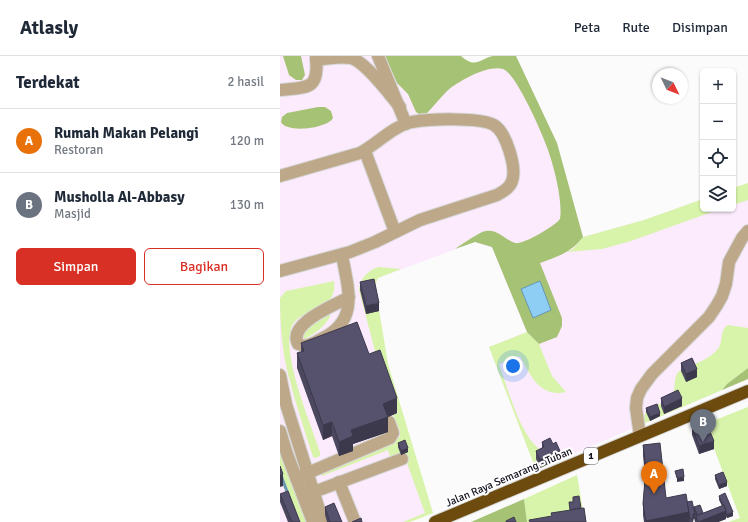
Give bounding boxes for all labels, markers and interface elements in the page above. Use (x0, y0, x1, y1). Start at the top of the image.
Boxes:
text: Atlasly (20, 16, 78, 40)
text: Peta (574, 19, 600, 36)
text: Rute (622, 19, 650, 36)
text: Disimpan (672, 19, 728, 36)
north arrow (652, 68, 688, 104)
map controls (700, 68, 736, 212)
button: + (700, 68, 736, 104)
text: Terdekat (16, 72, 80, 93)
text: 2 hasil (227, 74, 264, 90)
button: − (700, 104, 736, 140)
text: Rumah Makan Pelangi (54, 124, 199, 142)
text: A (25, 133, 33, 149)
text: 120 m (230, 133, 264, 149)
button: locate (700, 140, 736, 176)
text: Restoran (54, 142, 103, 158)
button: layers (700, 176, 736, 212)
text: Musholla Al-Abbasy (54, 188, 185, 206)
text: B (25, 197, 33, 213)
text: 130 m (230, 197, 264, 213)
text: Masjid (54, 206, 91, 222)
button: Simpan (16, 248, 136, 285)
button: Bagikan (144, 248, 264, 285)
your location (503, 356, 523, 376)
pin: B (690, 409, 716, 442)
street label: Jalan Raya Semarang - Tuban (444, 444, 574, 510)
road number: 1 (584, 448, 598, 464)
pin: A (641, 461, 667, 494)

